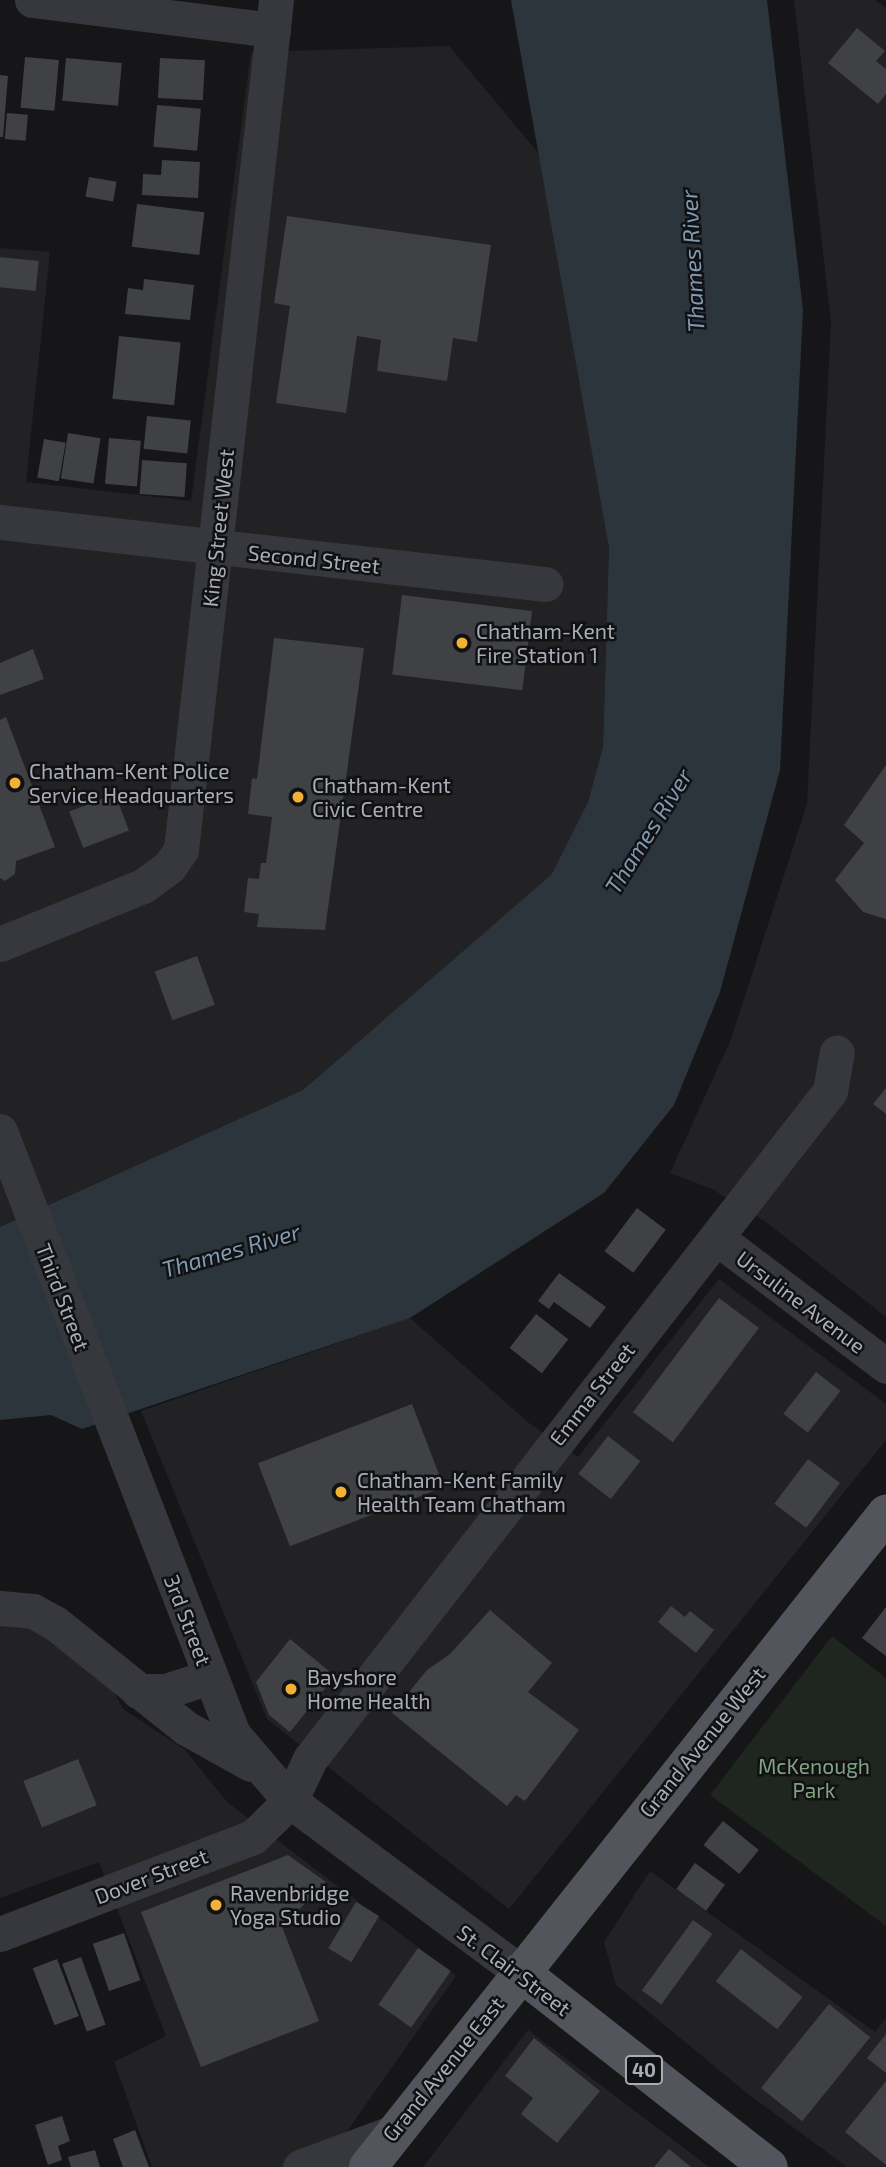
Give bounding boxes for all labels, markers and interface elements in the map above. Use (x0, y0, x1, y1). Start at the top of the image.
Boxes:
water label: Thames River (674, 189, 710, 333)
street label: King Street West (197, 448, 239, 608)
street label: Second Street (247, 540, 381, 578)
place label: Chatham-Kent Fire Station 1 (476, 618, 615, 668)
marker: Chatham-Kent Fire Station 1 (454, 635, 470, 651)
place label: Chatham-Kent Police Service Headquarters (29, 758, 234, 808)
water label: Thames River (599, 763, 697, 899)
place label: Chatham-Kent Civic Centre (312, 772, 451, 822)
marker: Chatham-Kent Police Service Headquarters (7, 775, 23, 791)
marker: Chatham-Kent Civic Centre (290, 789, 306, 805)
water label: Thames River (159, 1217, 303, 1283)
street label: Third Street (31, 1240, 95, 1354)
street label: Ursuline Avenue (732, 1245, 870, 1359)
street label: Emma Street (544, 1338, 640, 1450)
place label: Chatham-Kent Family Health Team Chatham (357, 1467, 566, 1517)
marker: Chatham-Kent Family Health Team Chatham (331, 1482, 351, 1502)
street label: 3rd Street (159, 1571, 217, 1669)
street label: Grand Avenue West (633, 1662, 771, 1822)
place label: Bayshore Home Health (307, 1664, 430, 1714)
marker: Bayshore Home Health (281, 1679, 301, 1699)
park label: McKenough Park (758, 1753, 870, 1803)
street label: Dover Street (91, 1843, 211, 1909)
place label: Ravenbridge Yoga Studio (230, 1880, 350, 1930)
marker: Ravenbridge Yoga Studio (208, 1897, 224, 1913)
street label: St. Clair Street (452, 1919, 576, 2021)
street label: Grand Avenue East (377, 1991, 509, 2147)
road number: 40 (625, 2054, 663, 2086)

